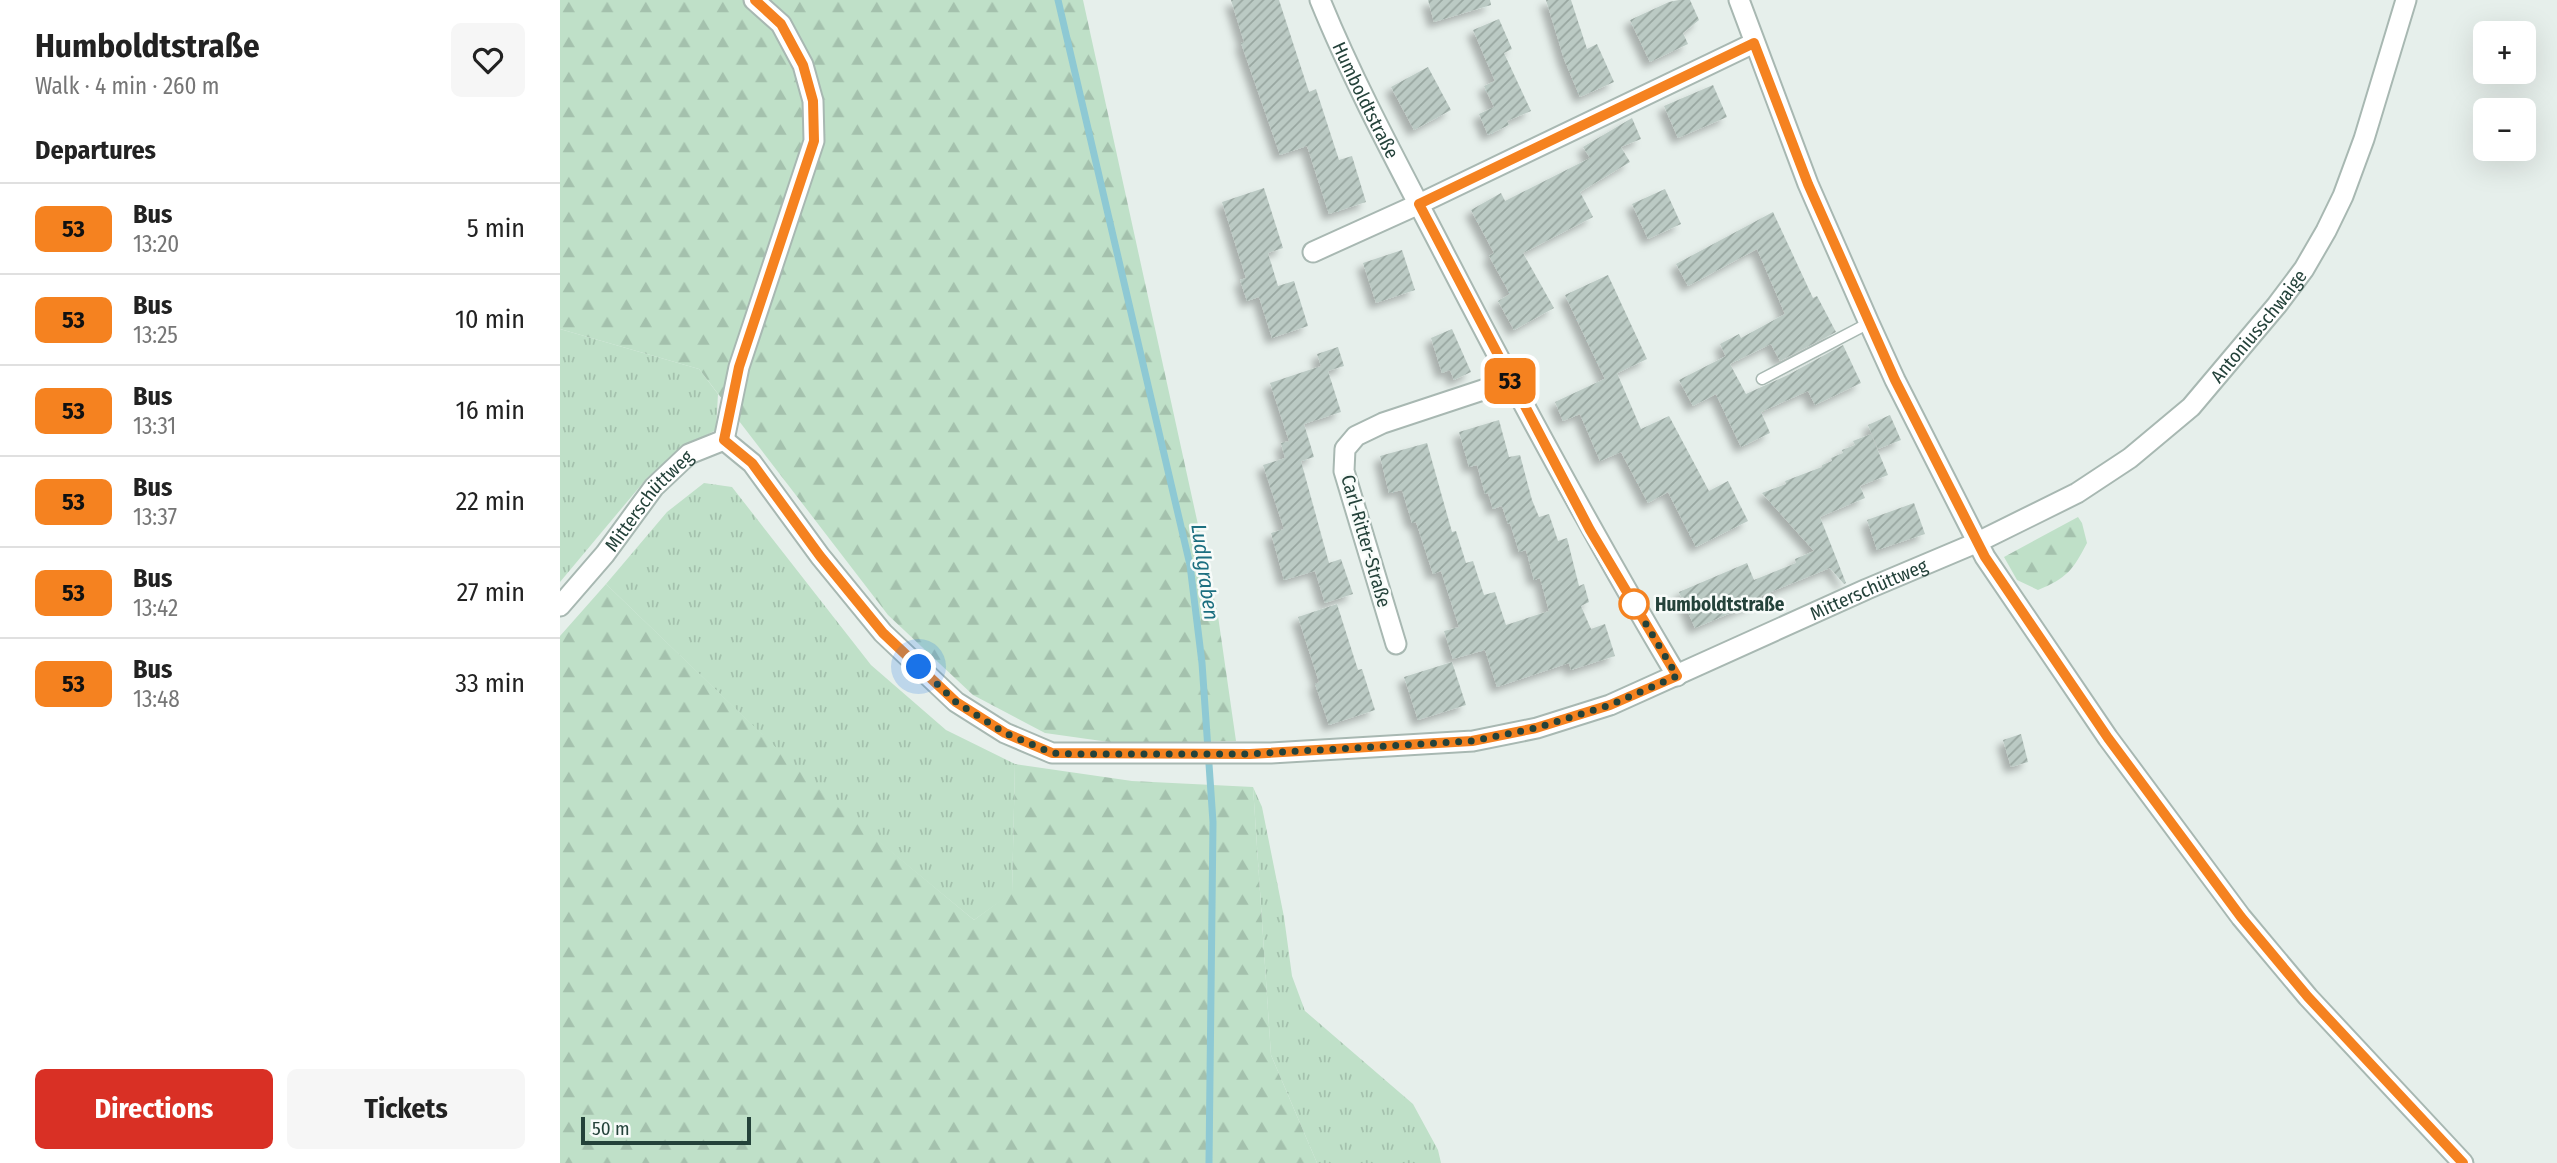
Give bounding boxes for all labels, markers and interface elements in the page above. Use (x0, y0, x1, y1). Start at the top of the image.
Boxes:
map controls (2473, 21, 2536, 161)
button: + (2473, 21, 2536, 84)
button: heart (451, 23, 525, 97)
text: Humboldtstraße (35, 26, 260, 66)
street label: Humboldtstraße (1328, 38, 1404, 162)
text: Walk · 4 min · 260 m (35, 72, 220, 100)
button: − (2473, 98, 2536, 161)
text: Departures (35, 135, 156, 166)
text: Bus (133, 199, 172, 230)
text: 5 min (467, 213, 525, 244)
text: 53 (62, 215, 85, 243)
text: 13:20 (133, 230, 179, 258)
street label: Antoniusschwaige (2205, 265, 2311, 387)
text: Bus (133, 290, 172, 321)
text: 10 min (455, 304, 525, 335)
text: 53 (62, 306, 85, 334)
text: 13:25 (133, 321, 178, 349)
line badge: 53 (1478, 358, 1542, 404)
text: 53 (1499, 367, 1521, 395)
text: Bus (133, 381, 172, 412)
text: 16 min (456, 395, 525, 426)
text: 53 (62, 397, 85, 425)
text: 13:31 (133, 412, 176, 440)
street label: Mitterschüttweg (599, 445, 698, 556)
text: Bus (133, 472, 172, 503)
street label: Carl-Ritter-Straße (1336, 472, 1396, 610)
text: 22 min (456, 486, 525, 517)
text: 53 (62, 488, 85, 516)
text: 13:37 (133, 503, 177, 531)
water label: Ludlgraben (1185, 522, 1225, 622)
street label: Mitterschüttweg (1806, 553, 1931, 625)
text: Bus (133, 563, 172, 594)
text: 27 min (457, 577, 525, 608)
text: 53 (62, 579, 85, 607)
marker: Humboldtstraße (1619, 589, 1649, 619)
place label: Humboldtstraße (1655, 593, 1785, 616)
text: 13:42 (133, 594, 178, 622)
your location (901, 649, 936, 684)
text: Bus (133, 654, 172, 685)
text: 33 min (455, 668, 525, 699)
text: 53 (62, 670, 85, 698)
text: 13:48 (133, 685, 180, 713)
button: Directions (35, 1069, 273, 1149)
button: Tickets (287, 1069, 525, 1149)
scale bar (581, 1114, 751, 1146)
text: 50 m (592, 1117, 630, 1140)

